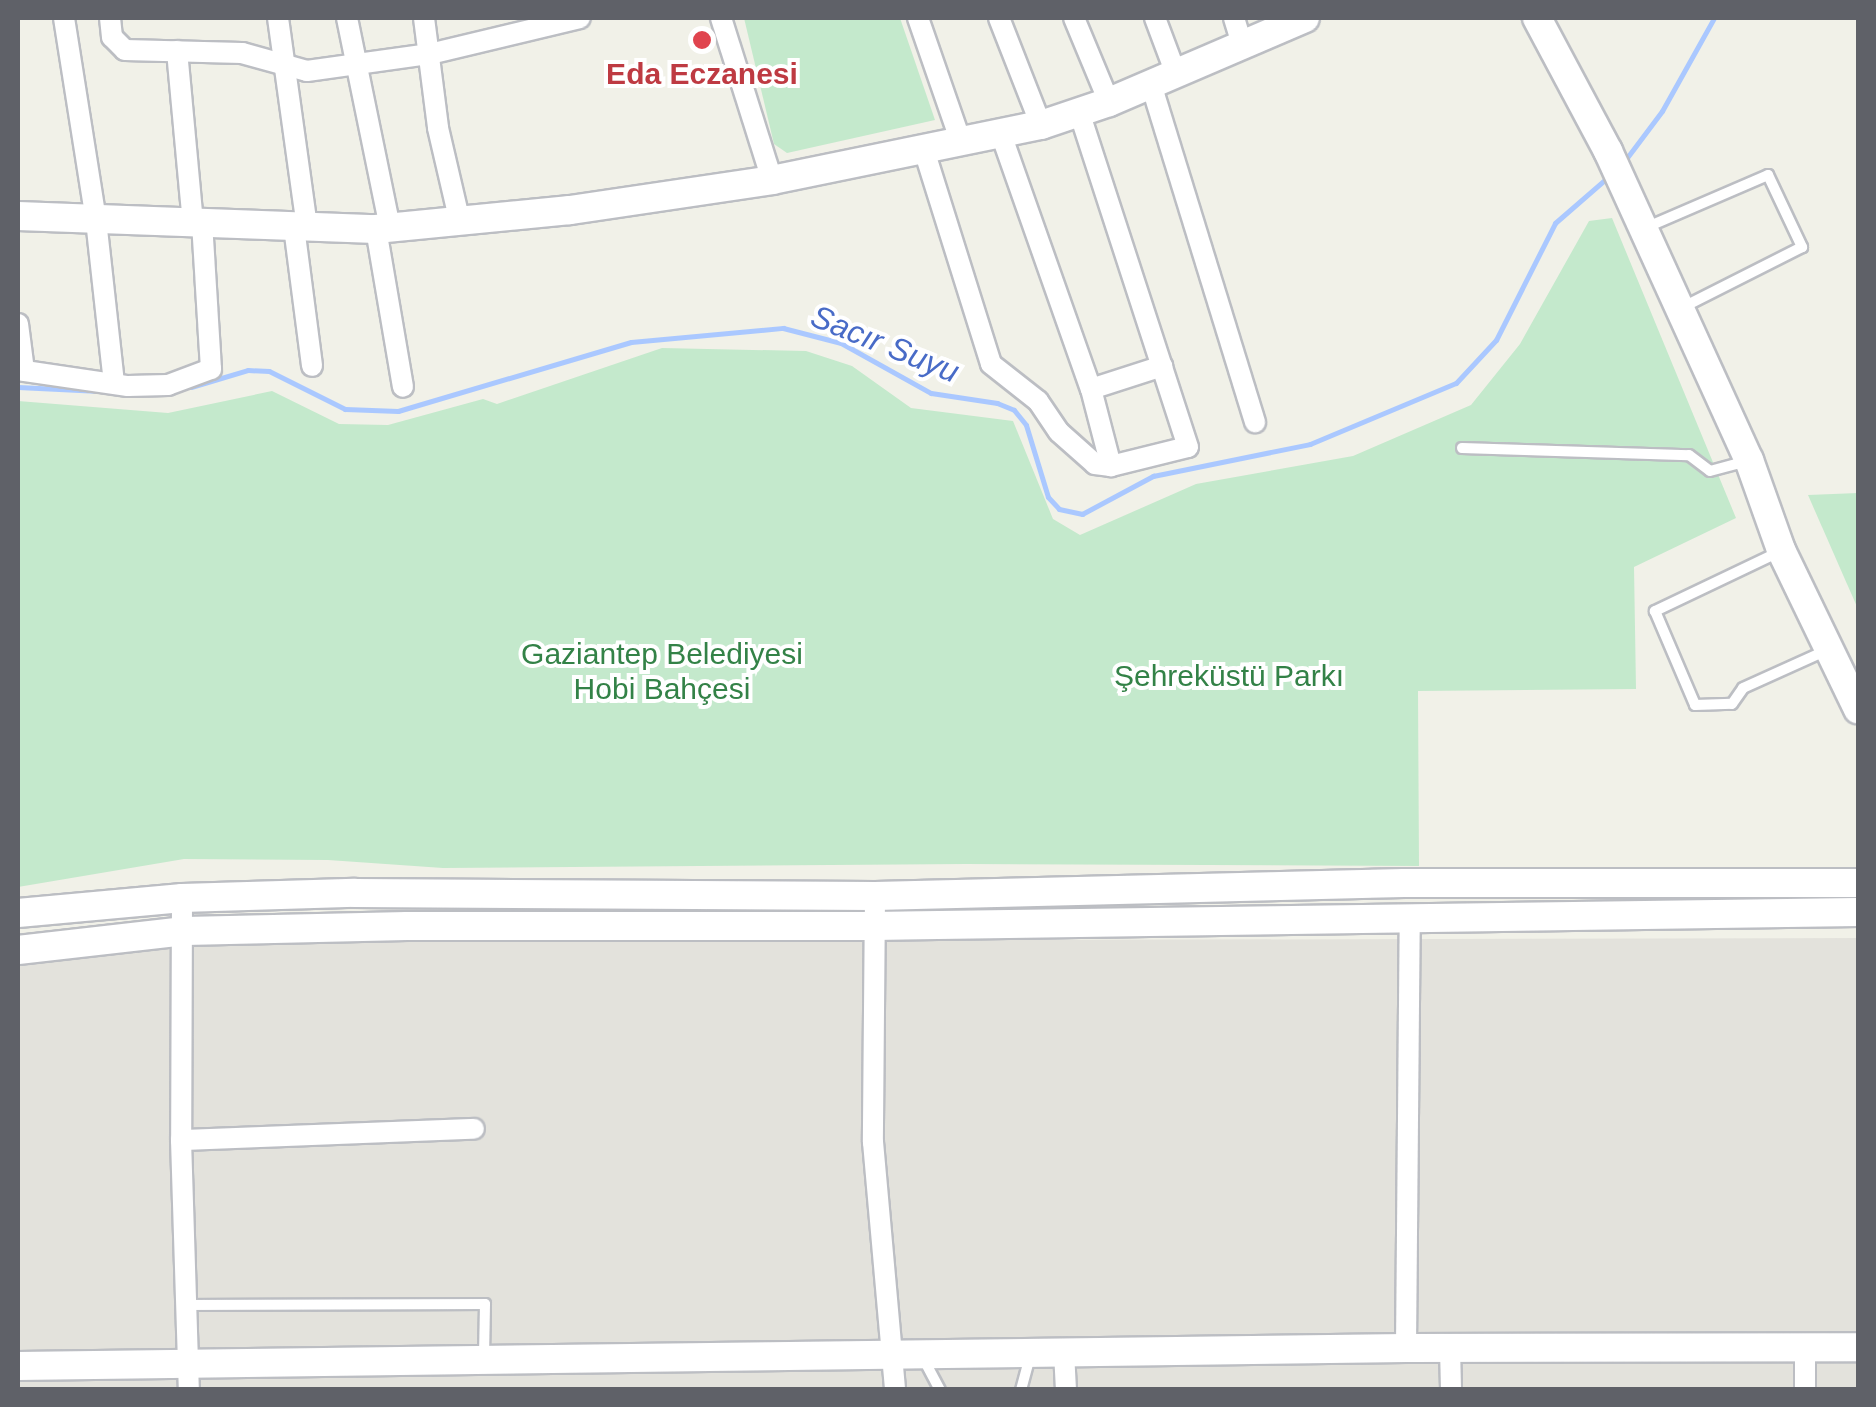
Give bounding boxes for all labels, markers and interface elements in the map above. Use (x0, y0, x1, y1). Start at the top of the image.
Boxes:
marker: Eda Eczanesi (691, 29, 713, 51)
place label: Eda Eczanesi (606, 56, 798, 92)
water label: Sacır Suyu (805, 297, 965, 391)
park label: Gaziantep Belediyesi Hobi Bahçesi (521, 636, 803, 706)
park label: Şehreküstü Parkı (1114, 658, 1344, 694)

